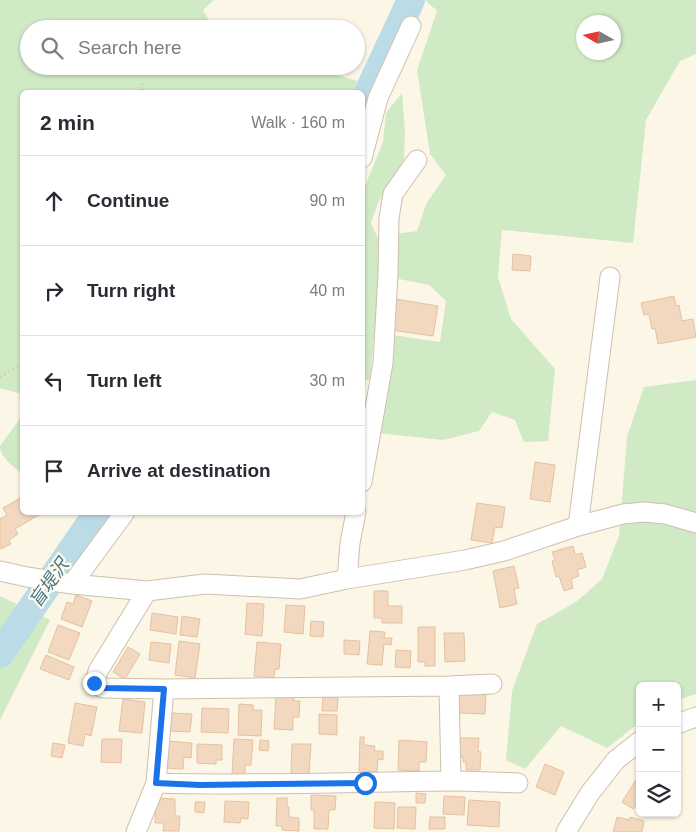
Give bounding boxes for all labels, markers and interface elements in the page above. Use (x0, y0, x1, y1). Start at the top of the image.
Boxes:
north arrow (576, 15, 621, 60)
search box (20, 20, 365, 75)
icon: search (38, 34, 66, 62)
text: Search here (78, 37, 182, 58)
text: 2 min (40, 111, 95, 134)
text: Walk · 160 m (251, 114, 345, 131)
icon: ahead (40, 187, 68, 215)
text: Continue (87, 190, 169, 211)
text: 90 m (309, 192, 345, 209)
icon: right (40, 277, 68, 305)
text: Turn right (87, 280, 175, 301)
text: 40 m (309, 282, 345, 299)
icon: left (40, 367, 68, 395)
text: Turn left (87, 370, 162, 391)
text: 30 m (309, 372, 345, 389)
icon: arrive (40, 457, 68, 485)
text: Arrive at destination (87, 460, 271, 481)
water label: 盲堤沢 (25, 554, 74, 611)
route end (83, 672, 106, 695)
map controls (636, 682, 681, 817)
button: + (636, 682, 681, 727)
button: − (636, 727, 681, 772)
route start (354, 772, 377, 795)
button: layers (636, 772, 681, 817)

